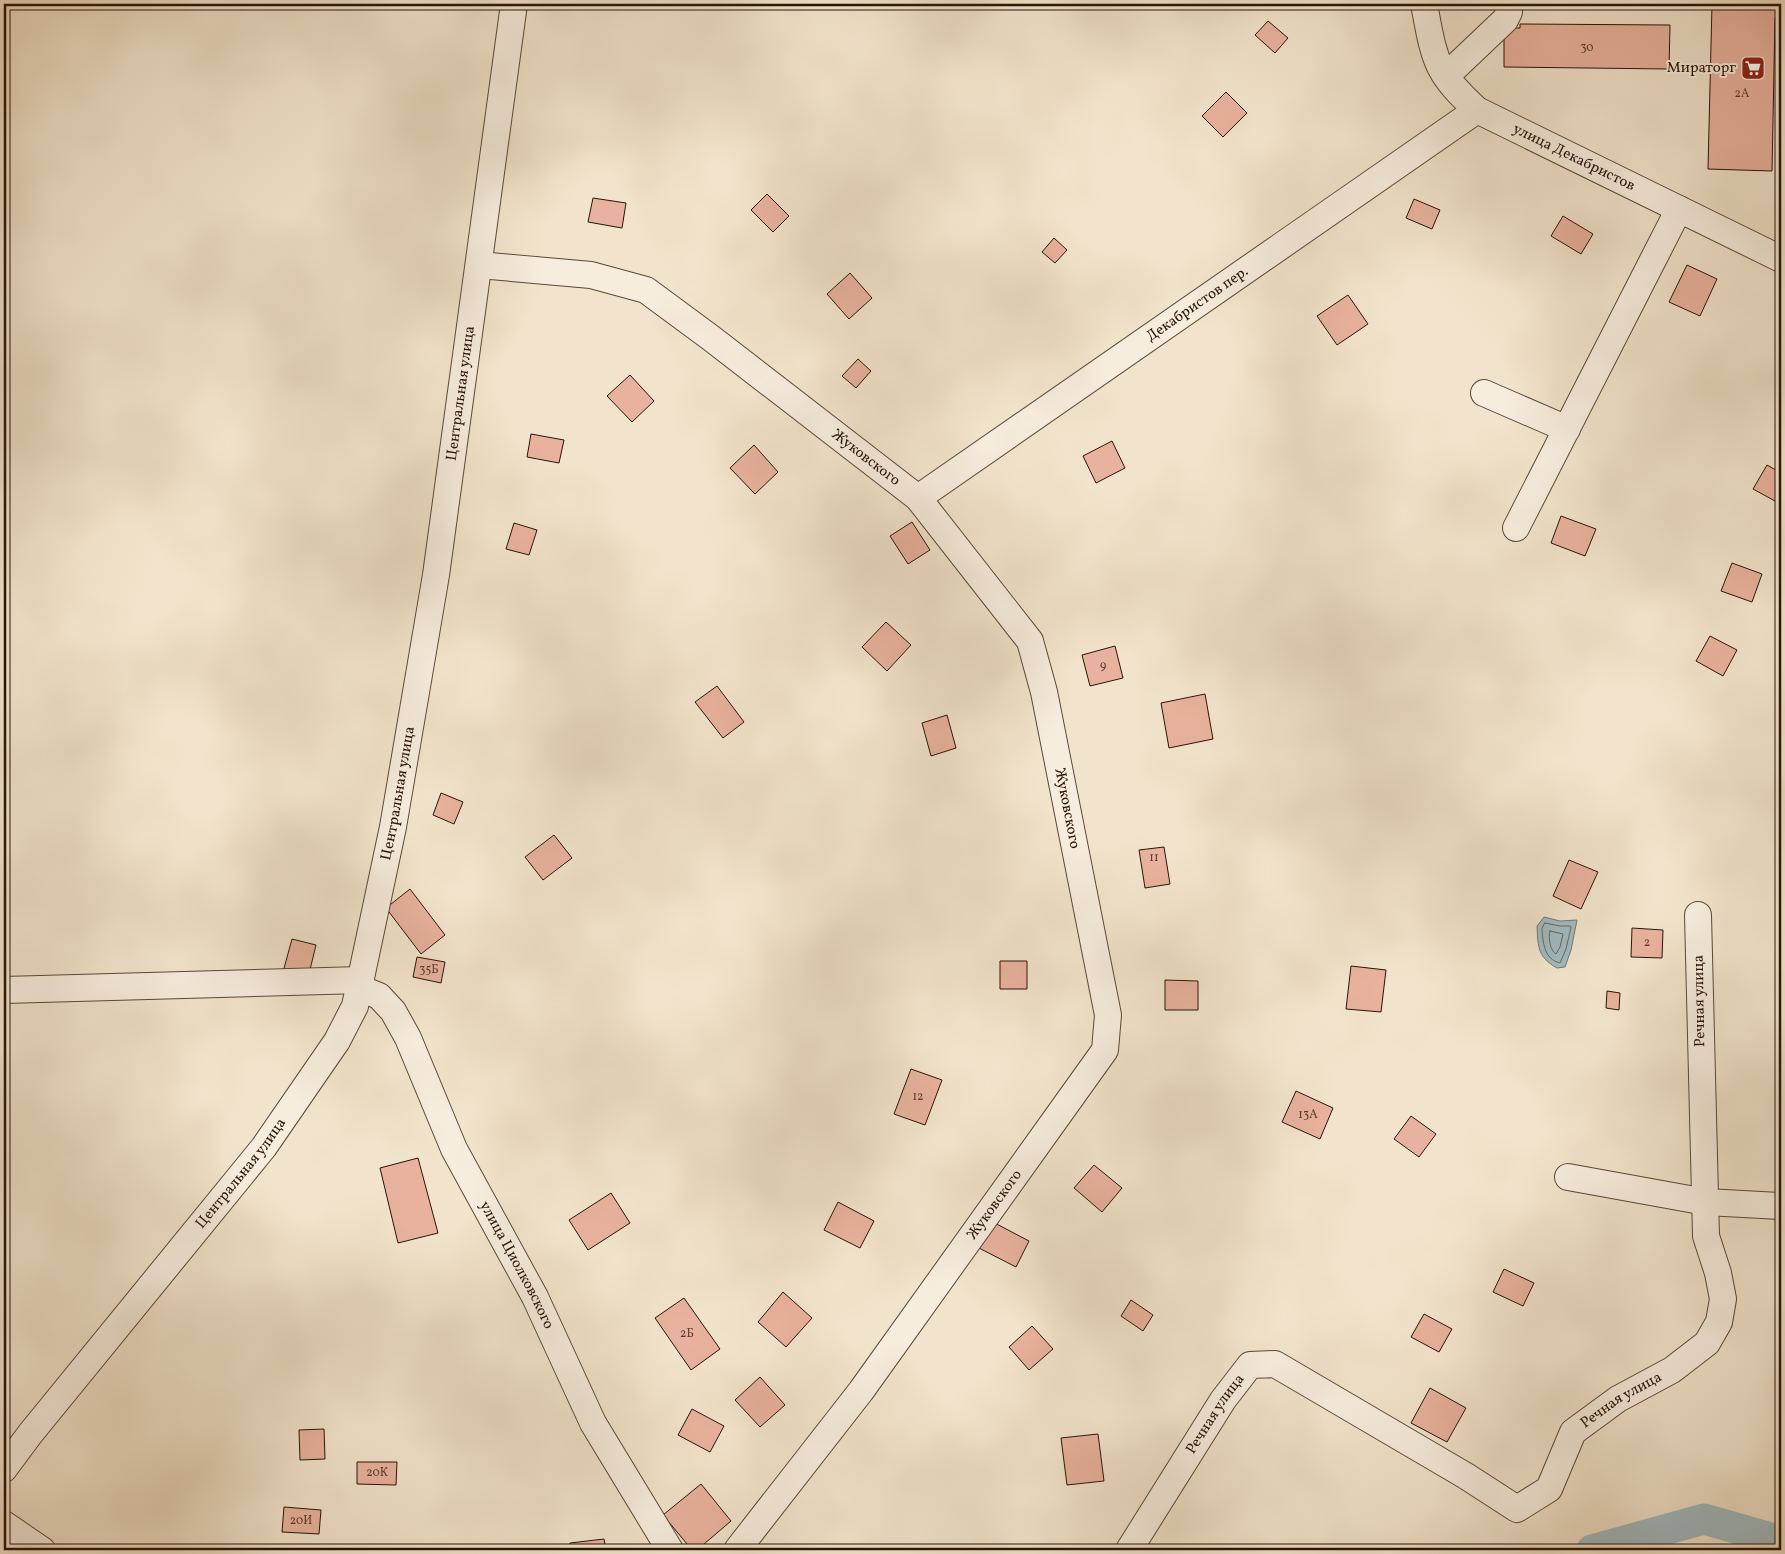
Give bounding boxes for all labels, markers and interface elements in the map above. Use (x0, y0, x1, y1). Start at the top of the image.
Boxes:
house number: 30 (1580, 40, 1594, 56)
supermarket icon: Мираторг (1740, 55, 1766, 81)
place label: Мираторг (1667, 58, 1736, 79)
house number: 2А (1735, 86, 1750, 102)
street label: улица Декабристов (1509, 119, 1639, 196)
street label: Декабристов пер. (1142, 261, 1253, 347)
street label: Центральная улица (441, 325, 480, 462)
street label: Жуковского (827, 424, 905, 491)
house number: 9 (1100, 658, 1106, 674)
street label: Центральная улица (376, 725, 421, 862)
street label: Жуковского (1049, 766, 1085, 851)
house number: 11 (1149, 850, 1159, 866)
house number: 2 (1644, 935, 1650, 951)
street label: Речная улица (1689, 955, 1711, 1047)
house number: 35Б (419, 962, 439, 978)
house number: 12 (912, 1089, 924, 1105)
house number: 13А (1298, 1107, 1318, 1123)
street label: Центральная улица (191, 1114, 291, 1233)
street label: Жуковского (962, 1166, 1028, 1244)
street label: улица Циолковского (474, 1197, 559, 1333)
house number: 2Б (680, 1326, 694, 1342)
street label: Речная улица (1576, 1367, 1666, 1433)
street label: Речная улица (1181, 1370, 1250, 1458)
house number: 20К (366, 1465, 388, 1481)
house number: 20И (290, 1513, 312, 1529)

